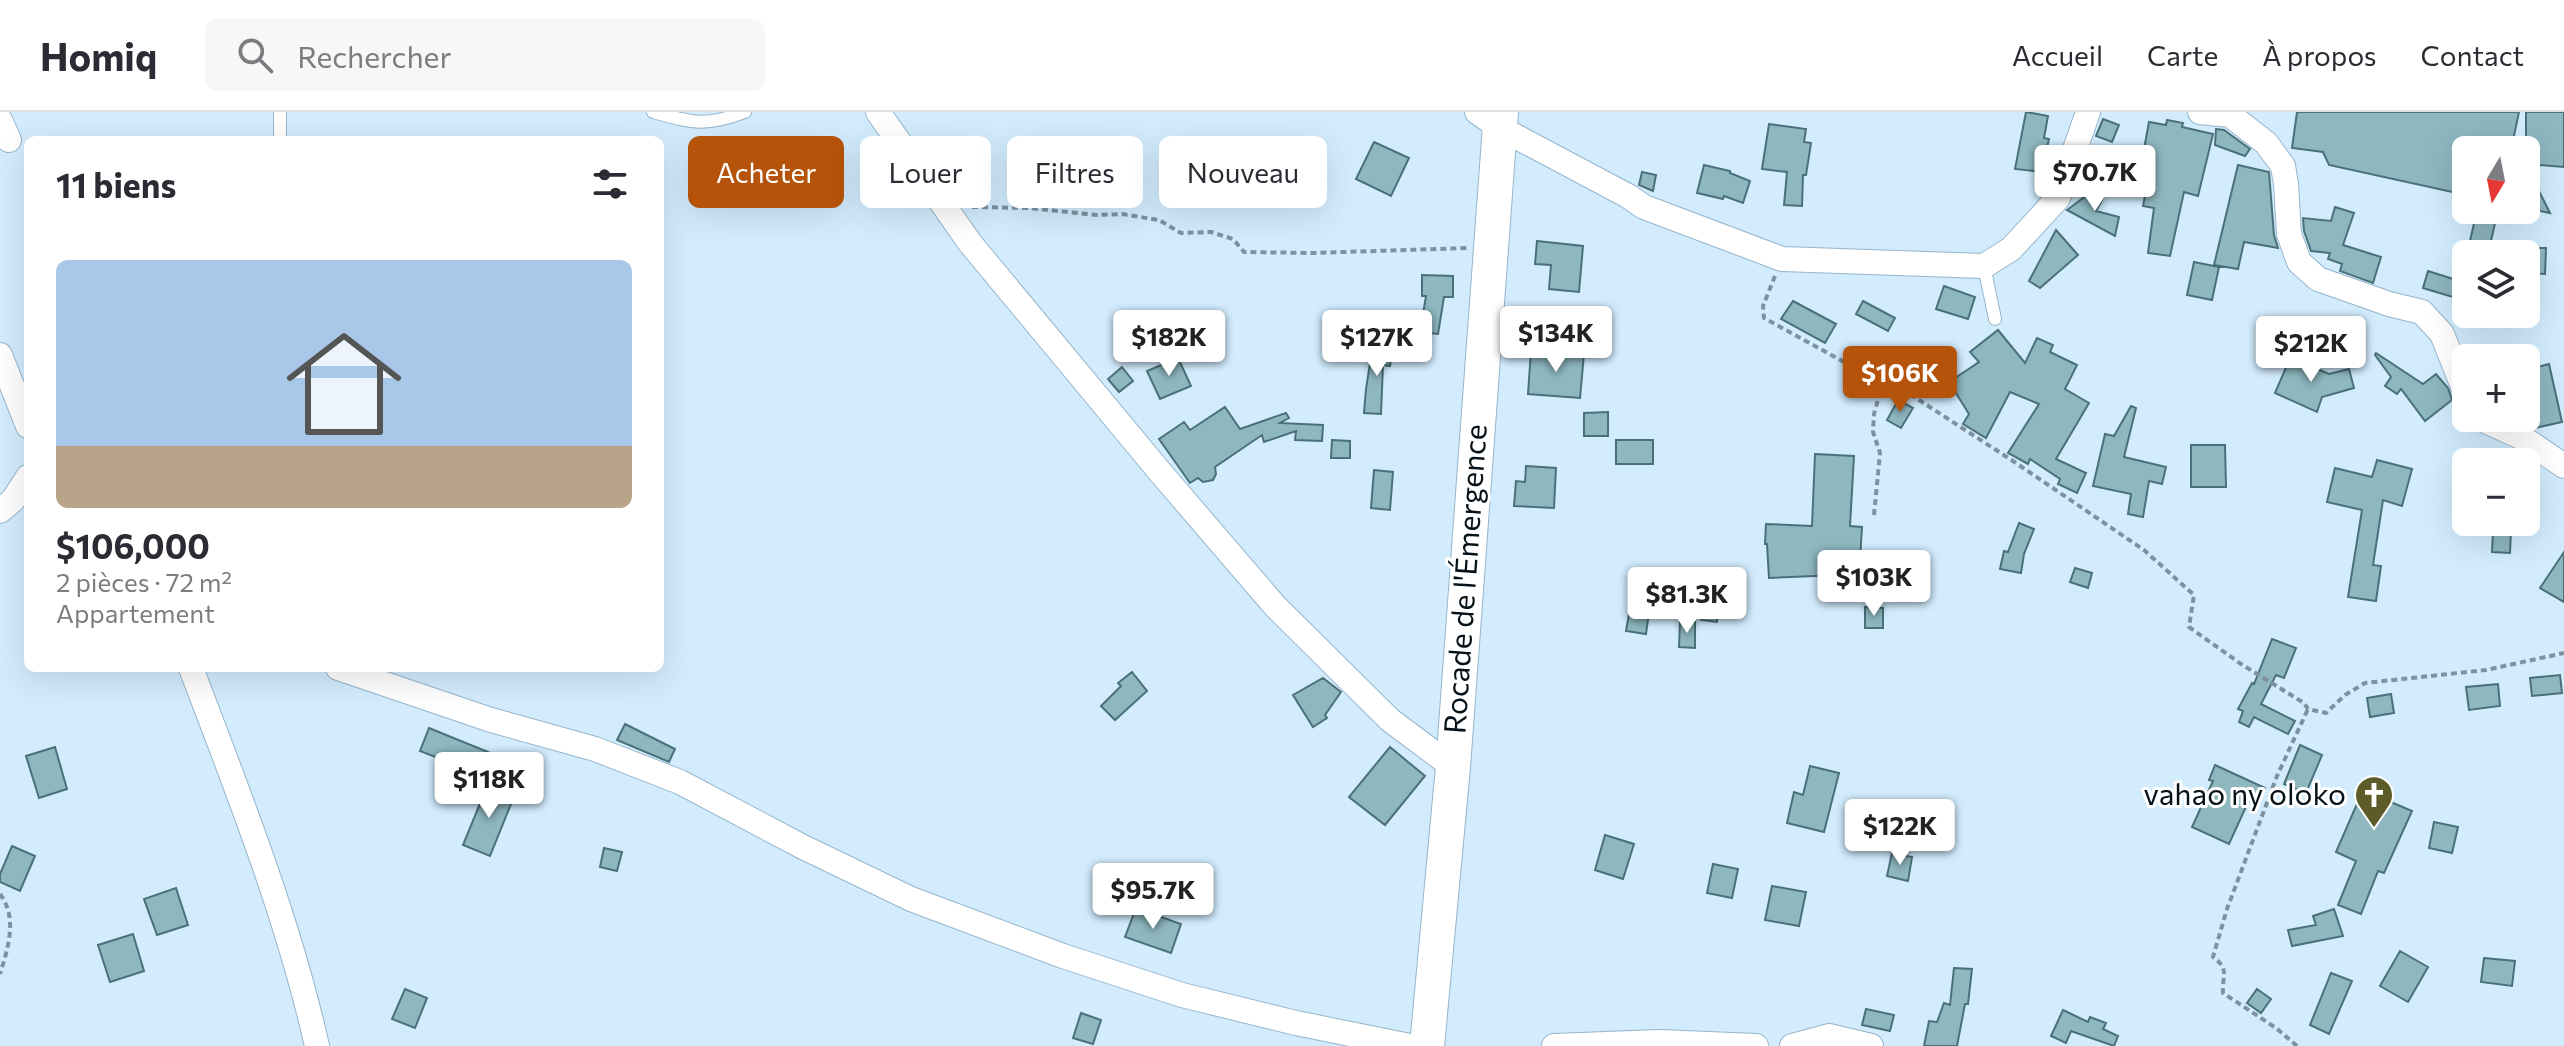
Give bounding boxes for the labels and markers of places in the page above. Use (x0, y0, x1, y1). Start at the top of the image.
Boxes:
pin: $70.7K (2030, 145, 2160, 213)
pin: $134K (1500, 306, 1612, 374)
pin: $182K (1113, 310, 1225, 378)
pin: $127K (1321, 310, 1433, 378)
pin: $212K (2255, 316, 2367, 384)
pin: $106K (1844, 346, 1956, 414)
pin: $103K (1818, 550, 1930, 618)
pin: $81.3K (1622, 567, 1752, 635)
pin: $118K (433, 752, 545, 820)
place label: vahao ny oloko (2144, 774, 2346, 811)
church icon: vahao ny oloko (2353, 774, 2395, 829)
pin: $122K (1844, 799, 1956, 867)
pin: $95.7K (1088, 863, 1218, 931)

